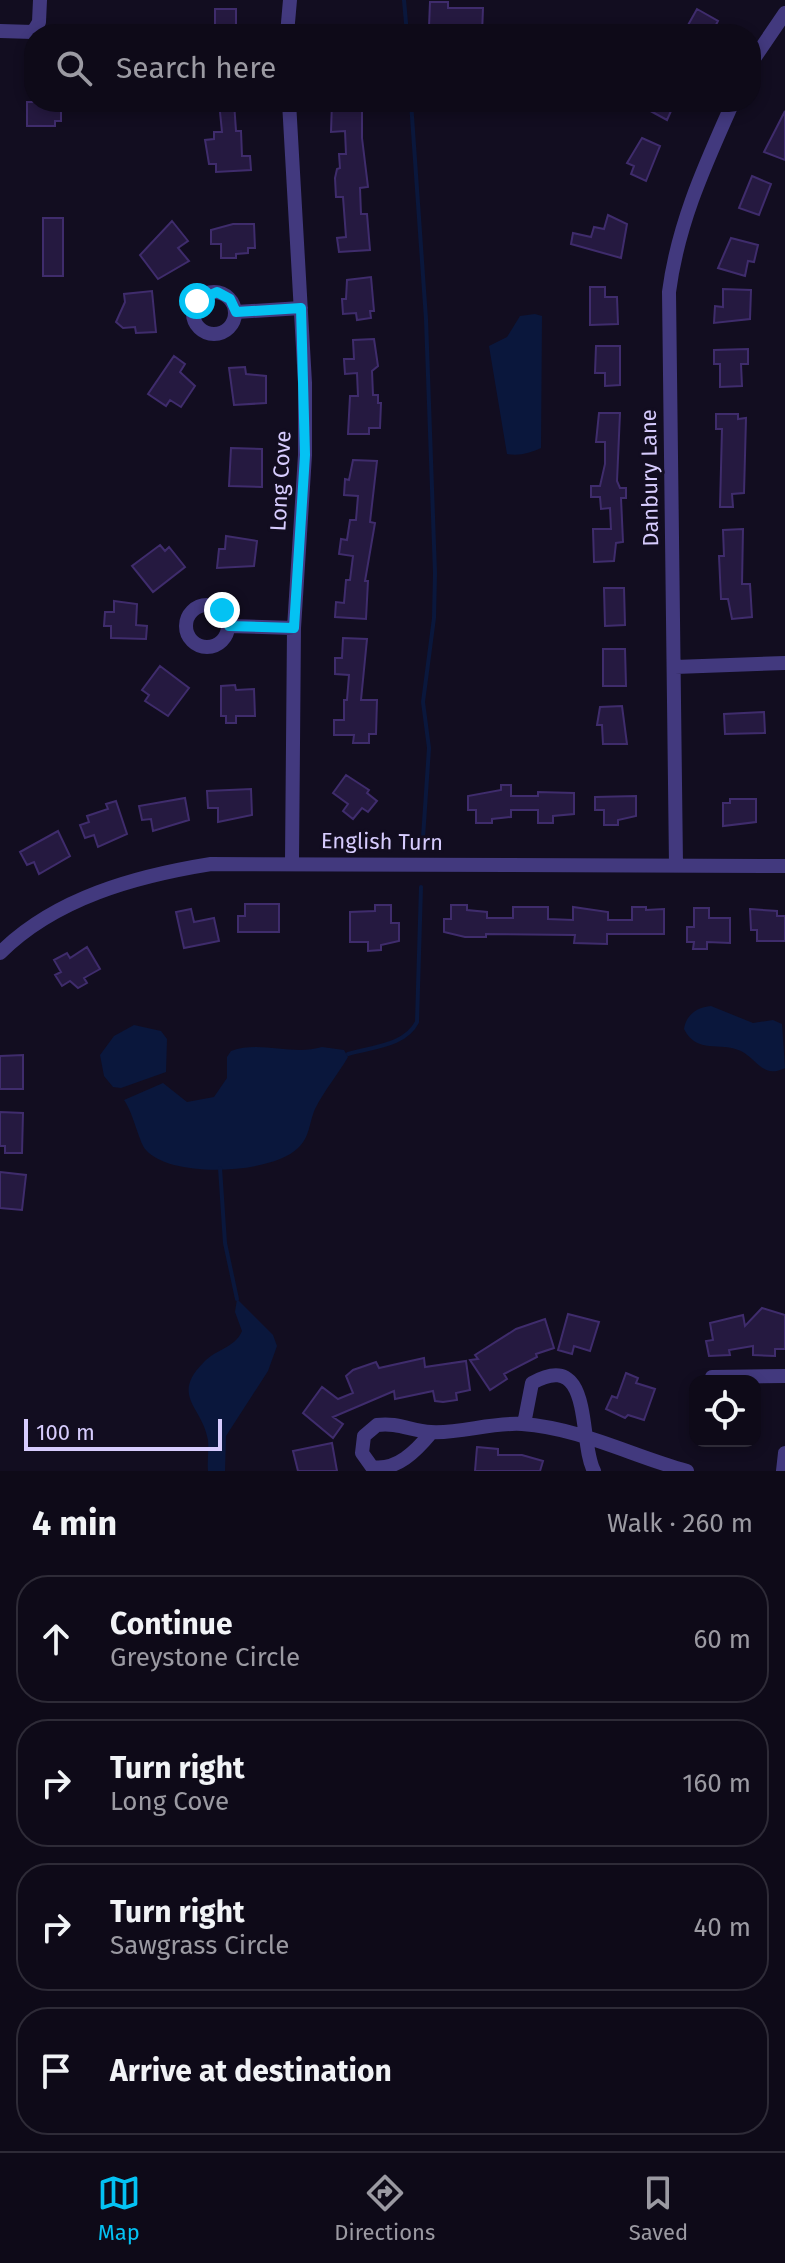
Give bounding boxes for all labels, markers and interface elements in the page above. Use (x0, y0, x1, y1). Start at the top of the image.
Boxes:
search box (24, 24, 761, 112)
icon: search (52, 46, 96, 90)
text: Search here (116, 50, 276, 86)
route start (179, 283, 215, 319)
street label: Danbury Lane (635, 409, 664, 547)
street label: Long Cove (264, 430, 297, 532)
route end (204, 592, 240, 628)
street label: English Turn (321, 827, 443, 856)
map controls (689, 1375, 761, 1447)
button: locate (689, 1375, 761, 1447)
scale bar (24, 1415, 222, 1451)
text: 100 m (36, 1419, 95, 1446)
text: 4 min (32, 1503, 117, 1544)
text: Walk · 260 m (607, 1508, 753, 1539)
text: Continue (110, 1606, 233, 1642)
icon: ahead (34, 1617, 78, 1661)
text: 60 m (693, 1624, 751, 1655)
text: Greystone Circle (110, 1642, 300, 1673)
text: Turn right (110, 1750, 245, 1786)
icon: right (34, 1761, 78, 1805)
text: 160 m (682, 1768, 751, 1799)
text: Long Cove (110, 1786, 229, 1817)
text: Turn right (110, 1894, 245, 1930)
icon: right (34, 1905, 78, 1949)
text: 40 m (693, 1912, 751, 1943)
text: Sawgrass Circle (110, 1930, 290, 1961)
icon: arrive (34, 2049, 78, 2093)
text: Arrive at destination (110, 2053, 392, 2089)
tab: Map (97, 2171, 141, 2246)
tab: Directions (334, 2171, 435, 2246)
tab: Saved (629, 2171, 688, 2246)

